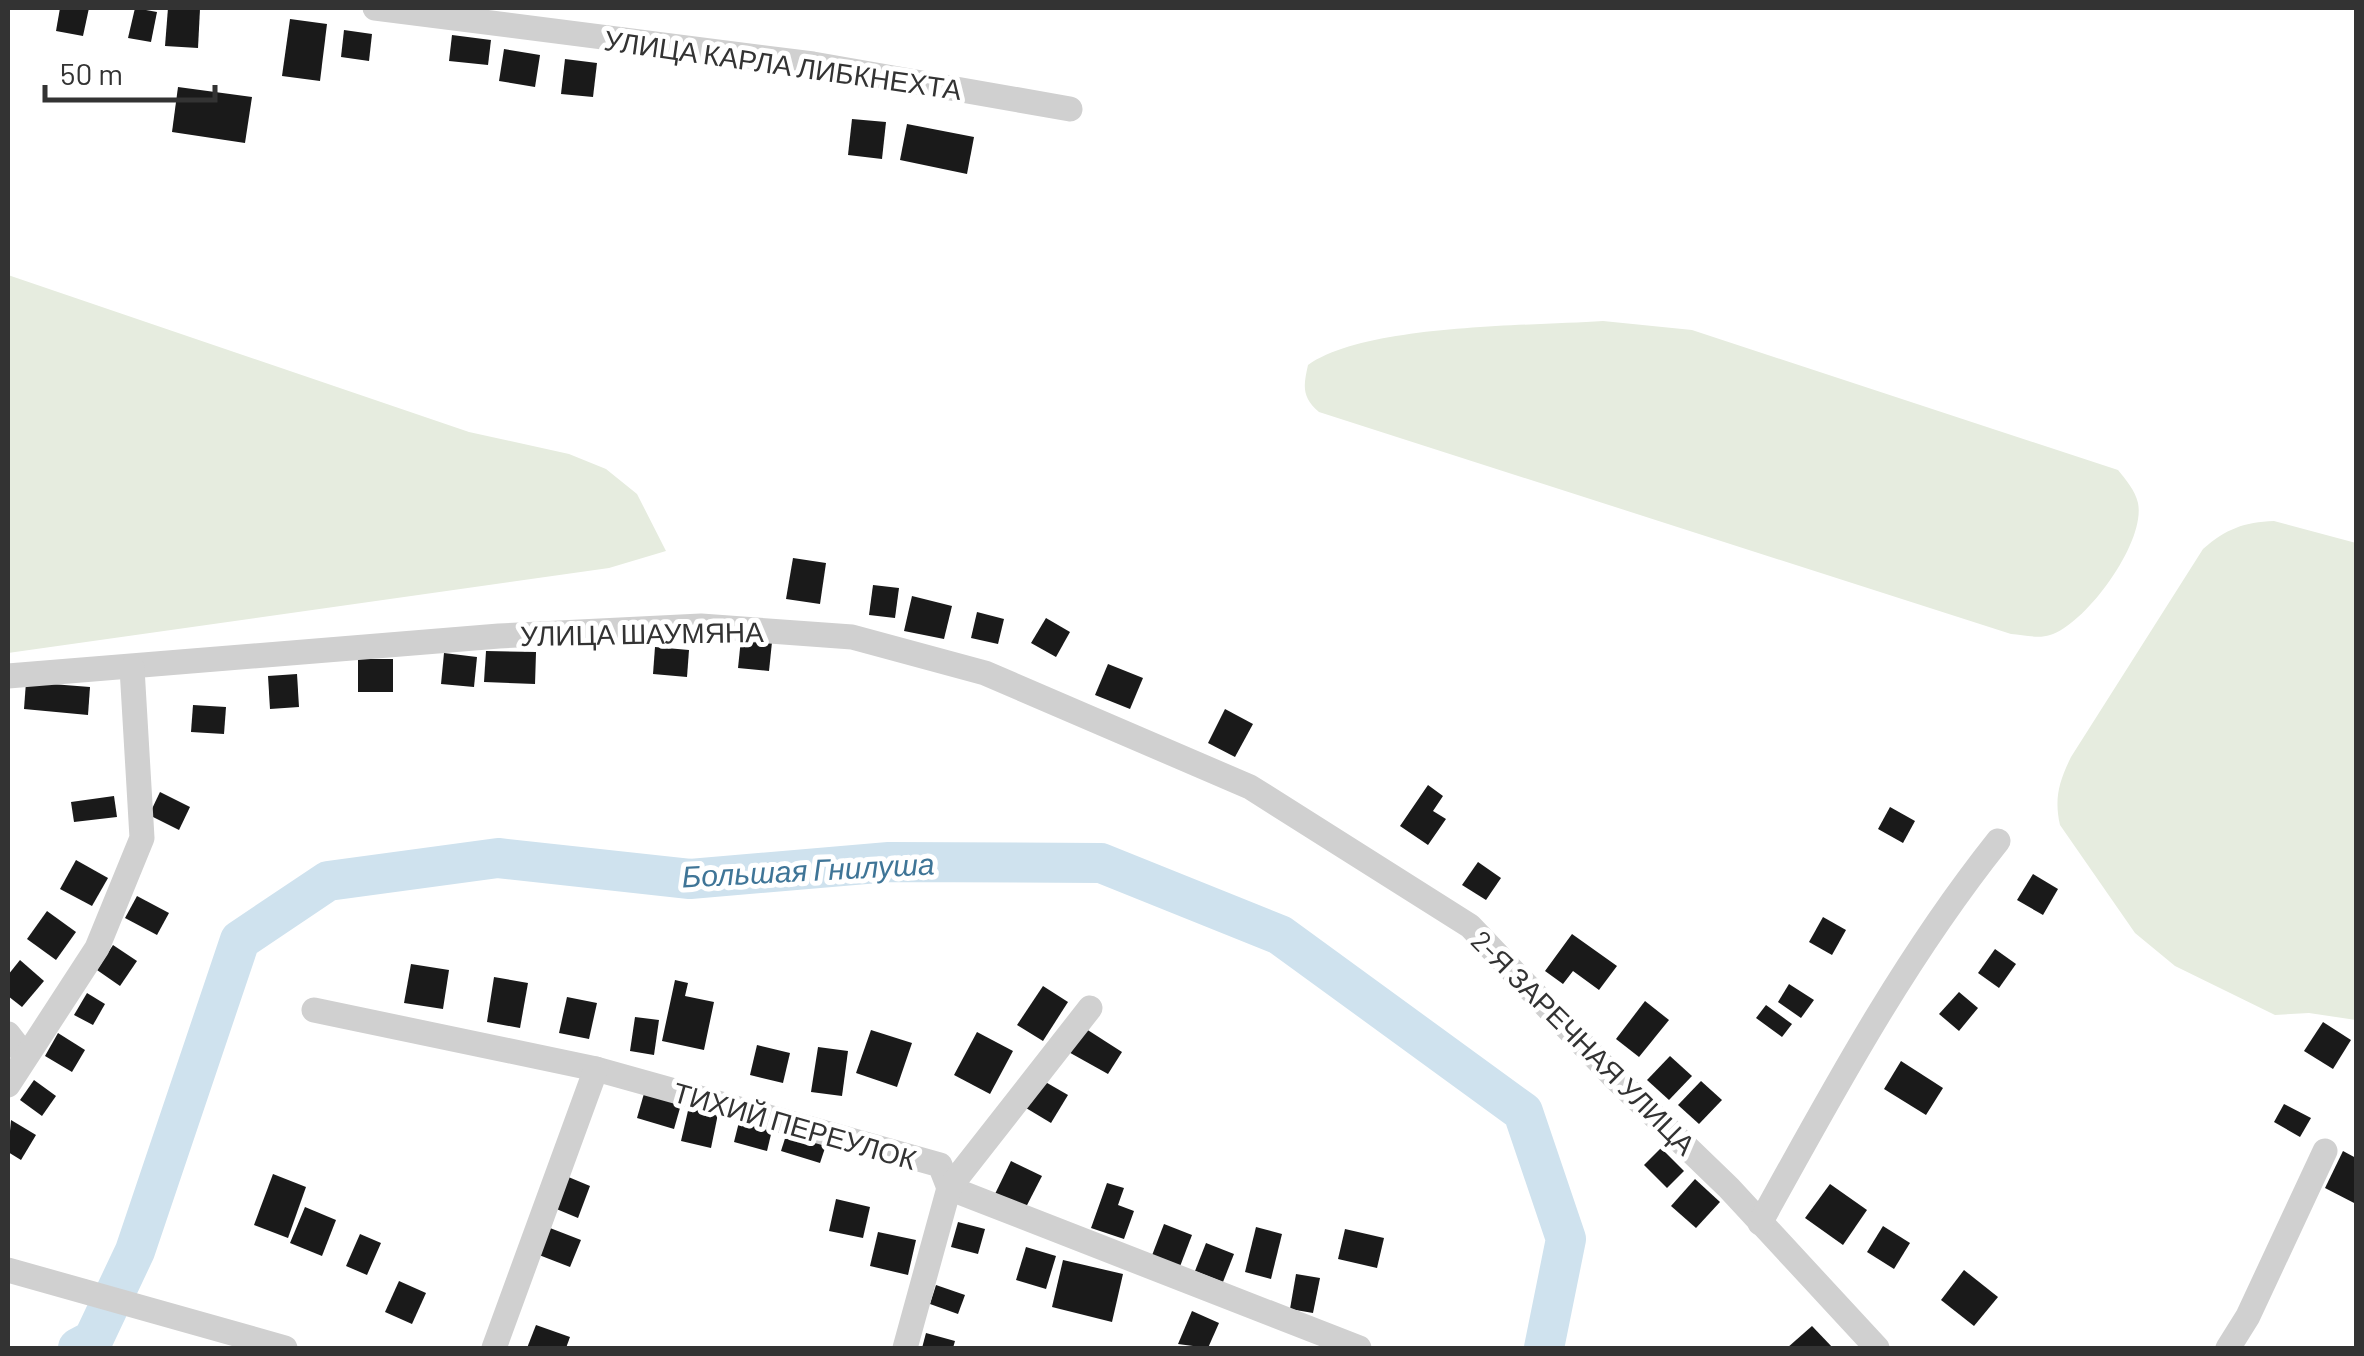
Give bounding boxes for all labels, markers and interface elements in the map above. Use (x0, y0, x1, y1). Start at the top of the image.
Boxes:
street label: УЛИЦА КАРЛА ЛИБКНЕХТА (602, 22, 964, 106)
scale bar (45, 40, 215, 102)
text: 50 m (60, 55, 123, 91)
street label: УЛИЦА ШАУМЯНА (520, 614, 764, 652)
water label: Большая Гнилуша (681, 844, 935, 894)
street label: 2-Я ЗАРЕЧНАЯ УЛИЦА (1465, 923, 1703, 1161)
street label: ТИХИЙ ПЕРЕУЛОК (670, 1074, 921, 1176)

